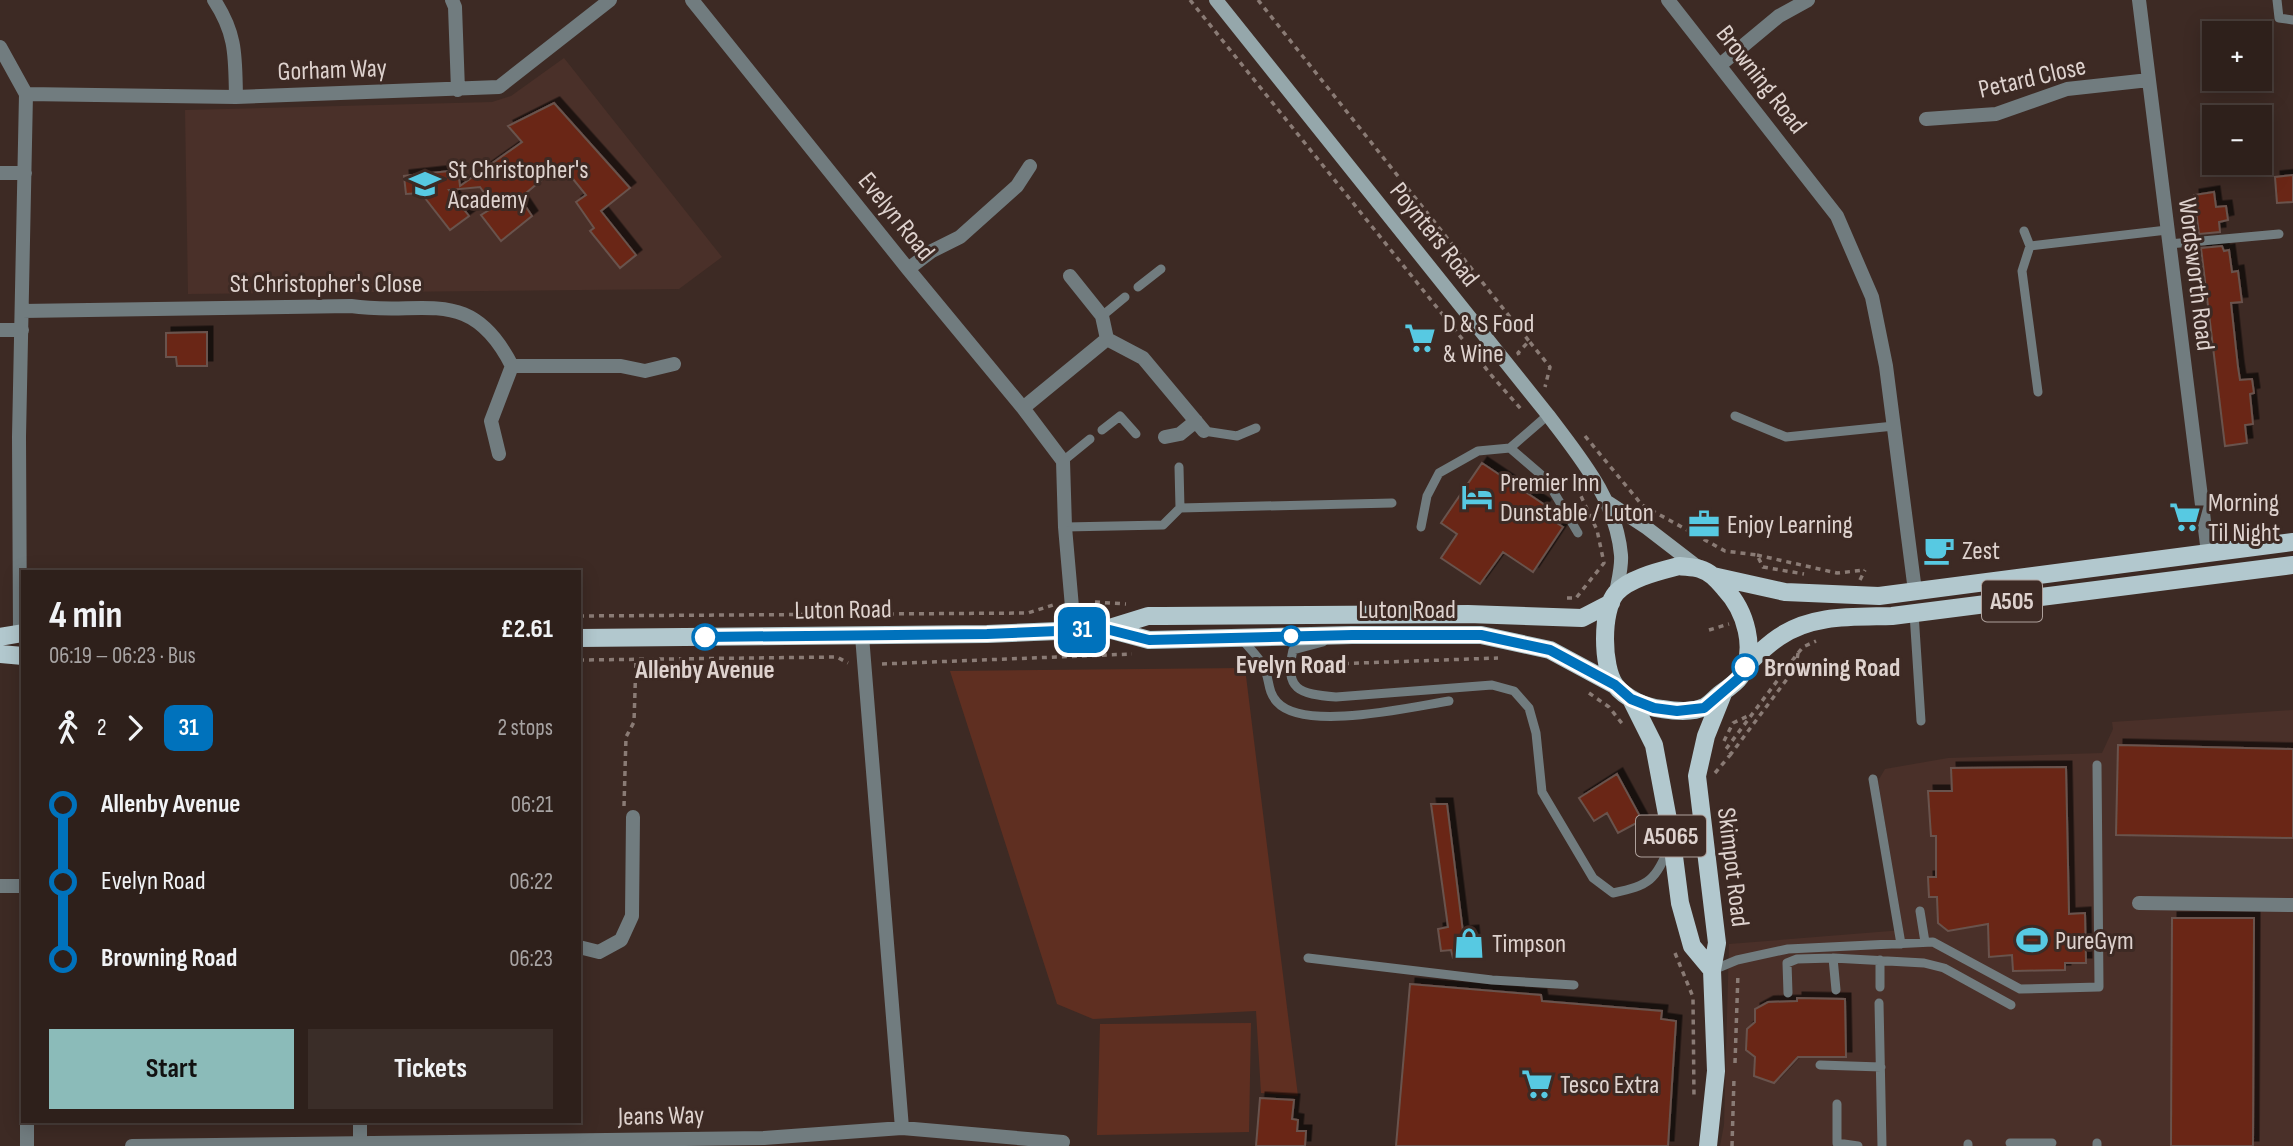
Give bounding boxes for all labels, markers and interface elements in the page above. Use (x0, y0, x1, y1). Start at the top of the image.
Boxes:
street label: Browning Road (1709, 20, 1813, 140)
map controls (2202, 21, 2272, 175)
button: + (2202, 21, 2272, 91)
street label: Petard Close (1976, 51, 2089, 106)
street label: Gorham Way (277, 53, 387, 88)
button: − (2202, 105, 2272, 175)
place label: St Christopher's Academy (447, 155, 588, 216)
school or university icon: St Christopher's Academy (408, 167, 442, 201)
street label: Evelyn Road (851, 167, 941, 267)
street label: Poynters Road (1382, 177, 1485, 293)
street label: Wordsworth Road (2171, 196, 2220, 353)
street label: St Christopher's Close (230, 269, 422, 300)
place label: D & S Food & Wine (1443, 309, 1534, 370)
supermarket icon: D & S Food & Wine (1403, 321, 1437, 355)
place label: Premier Inn Dunstable / Luton (1500, 468, 1654, 529)
hotel icon: Premier Inn Dunstable / Luton (1460, 480, 1494, 514)
place label: Morning Til Night (2208, 488, 2280, 549)
supermarket icon: Morning Til Night (2168, 500, 2202, 534)
office icon: Enjoy Learning (1687, 507, 1721, 541)
place label: Enjoy Learning (1727, 510, 1853, 541)
cafe icon: Zest (1922, 533, 1956, 567)
place label: Zest (1962, 536, 2000, 567)
road number: A505 (1982, 580, 2042, 622)
text: 4 min (49, 593, 122, 638)
street label: Luton Road (794, 594, 892, 627)
street label: Luton Road (1358, 595, 1456, 626)
line badge: 31 (1050, 607, 1114, 653)
text: £2.61 (500, 614, 553, 645)
text: 31 (1072, 615, 1092, 644)
marker: Allenby Avenue (692, 624, 718, 650)
marker: Evelyn Road (1281, 626, 1301, 646)
text: 06:19 – 06:23 · Bus (49, 642, 196, 670)
place label: Evelyn Road (1236, 650, 1346, 681)
place label: Browning Road (1764, 653, 1900, 684)
marker: Browning Road (1732, 654, 1758, 680)
place label: Allenby Avenue (634, 655, 775, 686)
icon: walk (49, 709, 87, 747)
icon: forward (116, 709, 154, 747)
text: 31 (178, 713, 199, 742)
text: 2 (97, 714, 106, 742)
text: 2 stops (497, 714, 553, 742)
text: Allenby Avenue (101, 789, 240, 820)
text: 06:21 (511, 791, 553, 819)
street label: Skimpot Road (1710, 806, 1755, 928)
road number: A5065 (1636, 816, 1706, 856)
text: Evelyn Road (101, 866, 205, 897)
text: 06:22 (509, 868, 553, 896)
sports icon: PureGym (2015, 923, 2049, 957)
shop icon: Timpson (1452, 926, 1486, 960)
place label: PureGym (2055, 926, 2134, 957)
place label: Timpson (1492, 929, 1566, 960)
text: Browning Road (101, 943, 237, 974)
text: 06:23 (509, 945, 553, 973)
button: Start (49, 1029, 294, 1109)
button: Tickets (308, 1029, 553, 1109)
supermarket icon: Tesco Extra (1520, 1067, 1554, 1101)
place label: Tesco Extra (1560, 1070, 1659, 1101)
street label: Jeans Way (617, 1100, 705, 1133)

